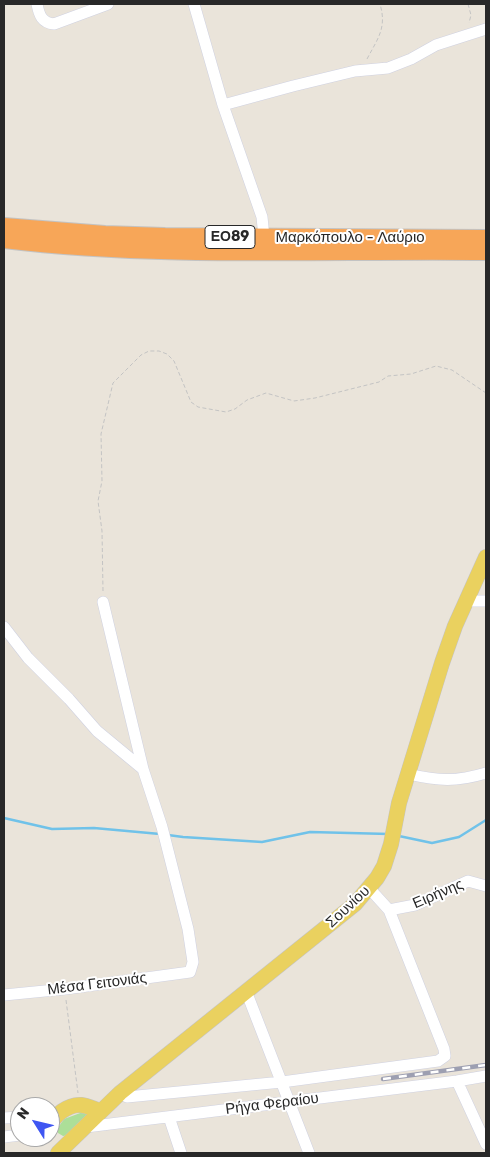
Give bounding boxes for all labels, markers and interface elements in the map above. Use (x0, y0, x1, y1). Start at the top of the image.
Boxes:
road number: ΕΟ89 (205, 226, 255, 248)
street label: Μαρκόπουλο - Λαύριο (275, 229, 425, 247)
street label: Ειρήνης (410, 875, 466, 913)
street label: Σουνίου (322, 882, 374, 932)
street label: Μέσα Γειτονιάς (46, 969, 148, 999)
street label: Ρήγα Φεραίου (224, 1089, 320, 1119)
north arrow (10, 1097, 60, 1147)
text: N (13, 1104, 33, 1123)

